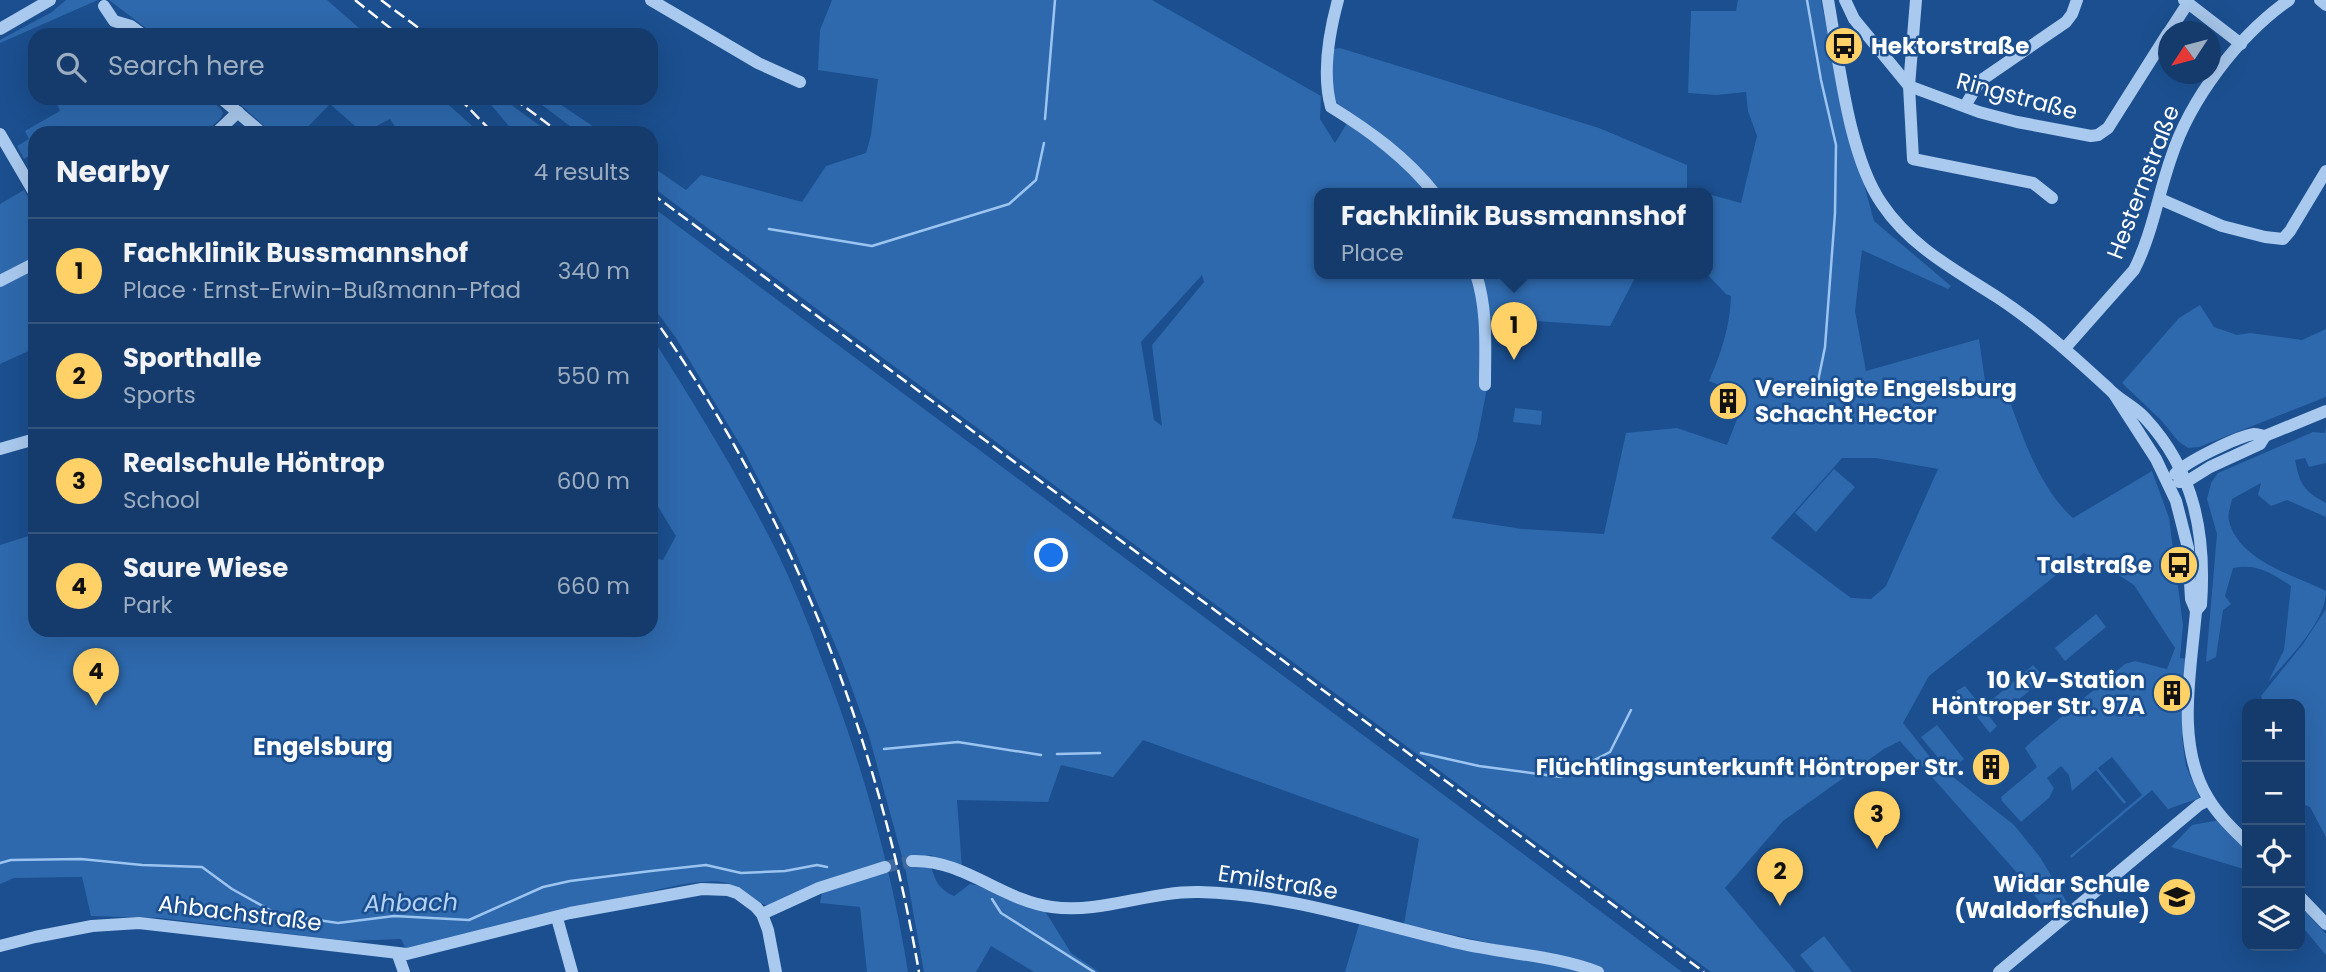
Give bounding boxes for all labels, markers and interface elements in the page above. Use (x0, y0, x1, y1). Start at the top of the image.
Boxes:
north arrow (2158, 21, 2221, 84)
bus stop icon: Hektorstraße (1823, 25, 1865, 67)
search box (28, 28, 658, 105)
place label: Hektorstraße (1871, 30, 2029, 62)
icon: search (52, 48, 90, 86)
text: Search here (108, 48, 265, 84)
street label: Ringstraße (1953, 64, 2081, 128)
street label: Hesternstraße (2099, 100, 2187, 264)
text: Nearby (56, 150, 170, 193)
text: 4 results (534, 156, 630, 188)
popup (1314, 188, 1713, 279)
text: Fachklinik Bussmannshof (1341, 198, 1686, 234)
text: Fachklinik Bussmannshof (123, 235, 468, 271)
text: Place (1341, 237, 1404, 269)
text: 1 (75, 255, 83, 287)
text: 340 m (558, 255, 630, 287)
text: Place · Ernst-Erwin-Bußmann-Pfad (123, 274, 521, 306)
pin: 1 (1491, 302, 1537, 360)
text: Sporthalle (123, 340, 261, 376)
text: 2 (72, 360, 86, 392)
text: 550 m (557, 360, 630, 392)
place label: Vereinigte Engelsburg Schacht Hector (1755, 372, 2017, 430)
text: Sports (123, 379, 196, 411)
building icon: Vereinigte Engelsburg Schacht Hector (1707, 380, 1749, 422)
text: Realschule Höntrop (123, 445, 385, 481)
text: 3 (72, 465, 86, 497)
text: 600 m (557, 465, 630, 497)
text: School (123, 484, 200, 516)
your location (1034, 538, 1068, 572)
bus stop icon: Talstraße (2158, 544, 2200, 586)
place label: Talstraße (2037, 549, 2152, 581)
text: Saure Wiese (123, 550, 288, 586)
text: 4 (71, 570, 87, 602)
text: 660 m (557, 570, 630, 602)
text: Park (123, 589, 172, 621)
pin: 4 (73, 648, 119, 706)
place label: 10 kV-Station Höntroper Str. 97A (1932, 664, 2145, 722)
building icon: 10 kV-Station Höntroper Str. 97A (2151, 672, 2193, 714)
map controls (2242, 699, 2305, 951)
button: + (2242, 699, 2305, 762)
district label: Engelsburg (253, 730, 393, 763)
building icon: Flüchtlingsunterkunft Höntroper Str. (1970, 746, 2012, 788)
place label: Flüchtlingsunterkunft Höntroper Str. (1536, 751, 1964, 783)
button: − (2242, 762, 2305, 825)
pin: 3 (1854, 791, 1900, 849)
button: locate (2242, 825, 2305, 888)
pin: 2 (1757, 848, 1803, 906)
street label: Emilstraße (1216, 857, 1340, 907)
place label: Widar Schule (Waldorfschule) (1954, 868, 2150, 926)
school or university icon: Widar Schule (Waldorfschule) (2156, 876, 2198, 918)
water label: Ahbach (363, 885, 458, 920)
street label: Ahbachstraße (156, 887, 324, 939)
button: layers (2242, 888, 2305, 951)

